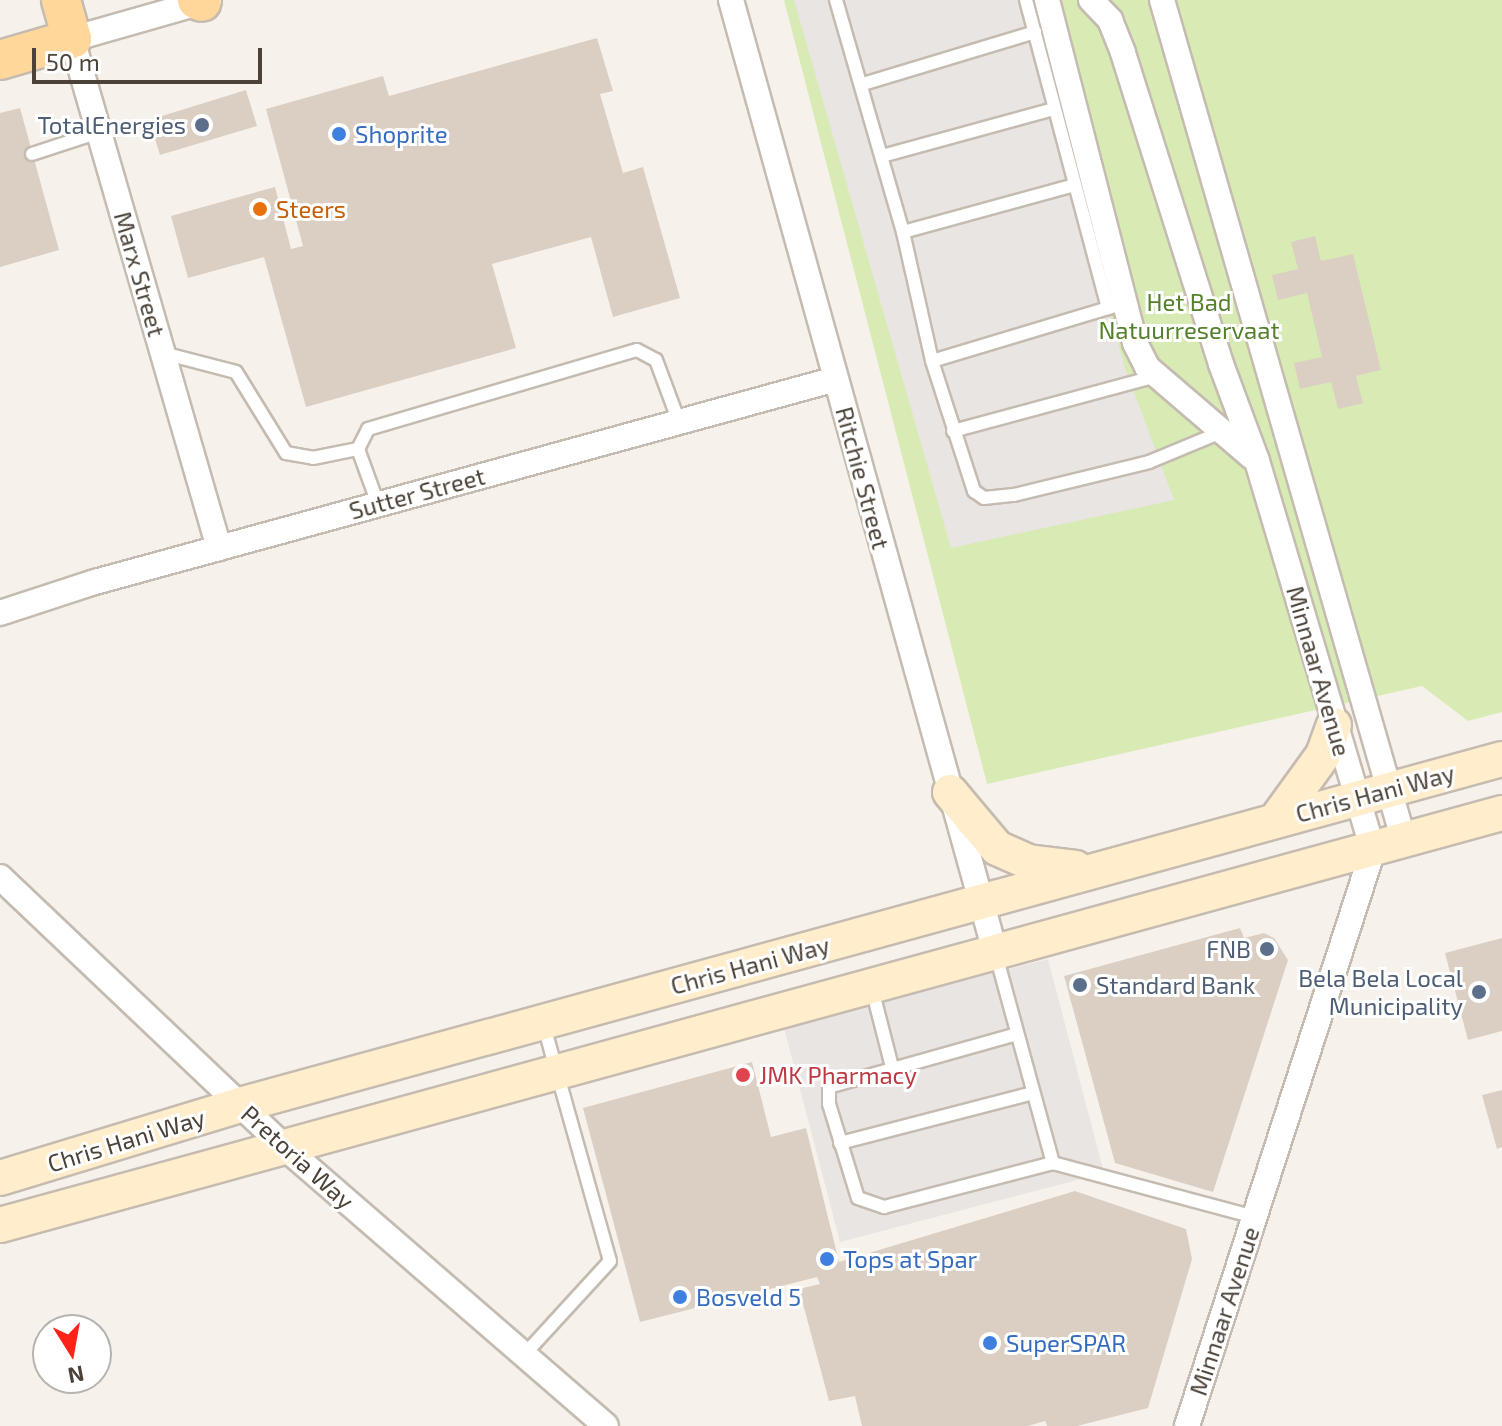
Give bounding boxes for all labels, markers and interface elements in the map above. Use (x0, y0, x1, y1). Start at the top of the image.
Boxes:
scale bar (36, 32, 266, 82)
text: 50 m (46, 47, 100, 76)
place label: TotalEnergies (37, 111, 186, 139)
marker: TotalEnergies (193, 116, 211, 134)
place label: Shoprite (355, 120, 448, 148)
marker: Shoprite (330, 125, 348, 143)
place label: Steers (276, 195, 346, 223)
marker: Steers (251, 200, 269, 218)
street label: Marx Street (108, 208, 172, 340)
park label: Het Bad Natuurreservaat (1098, 288, 1280, 344)
street label: Ritchie Street (830, 404, 896, 552)
street label: Sutter Street (346, 461, 488, 525)
street label: Minnaar Avenue (1281, 582, 1357, 760)
street label: Chris Hani Way (1292, 758, 1458, 828)
street label: Chris Hani Way (667, 930, 833, 1000)
place label: FNB (1206, 935, 1251, 963)
marker: FNB (1258, 940, 1276, 958)
place label: Bela Bela Local Municipality (1298, 964, 1463, 1020)
place label: Standard Bank (1096, 971, 1255, 999)
marker: Standard Bank (1071, 976, 1089, 994)
marker: Bela Bela Local Municipality (1470, 983, 1488, 1001)
place label: JMK Pharmacy (759, 1061, 917, 1089)
marker: JMK Pharmacy (734, 1066, 752, 1084)
street label: Pretoria Way (236, 1099, 360, 1215)
street label: Chris Hani Way (44, 1102, 208, 1178)
street label: Minnaar Avenue (1183, 1223, 1265, 1399)
place label: Tops at Spar (843, 1245, 977, 1273)
marker: Tops at Spar (818, 1250, 836, 1268)
place label: Bosveld 5 (696, 1283, 801, 1311)
marker: Bosveld 5 (671, 1288, 689, 1306)
north arrow (32, 1314, 112, 1394)
place label: SuperSPAR (1006, 1329, 1126, 1357)
marker: SuperSPAR (981, 1334, 999, 1352)
text: N (66, 1361, 86, 1390)

